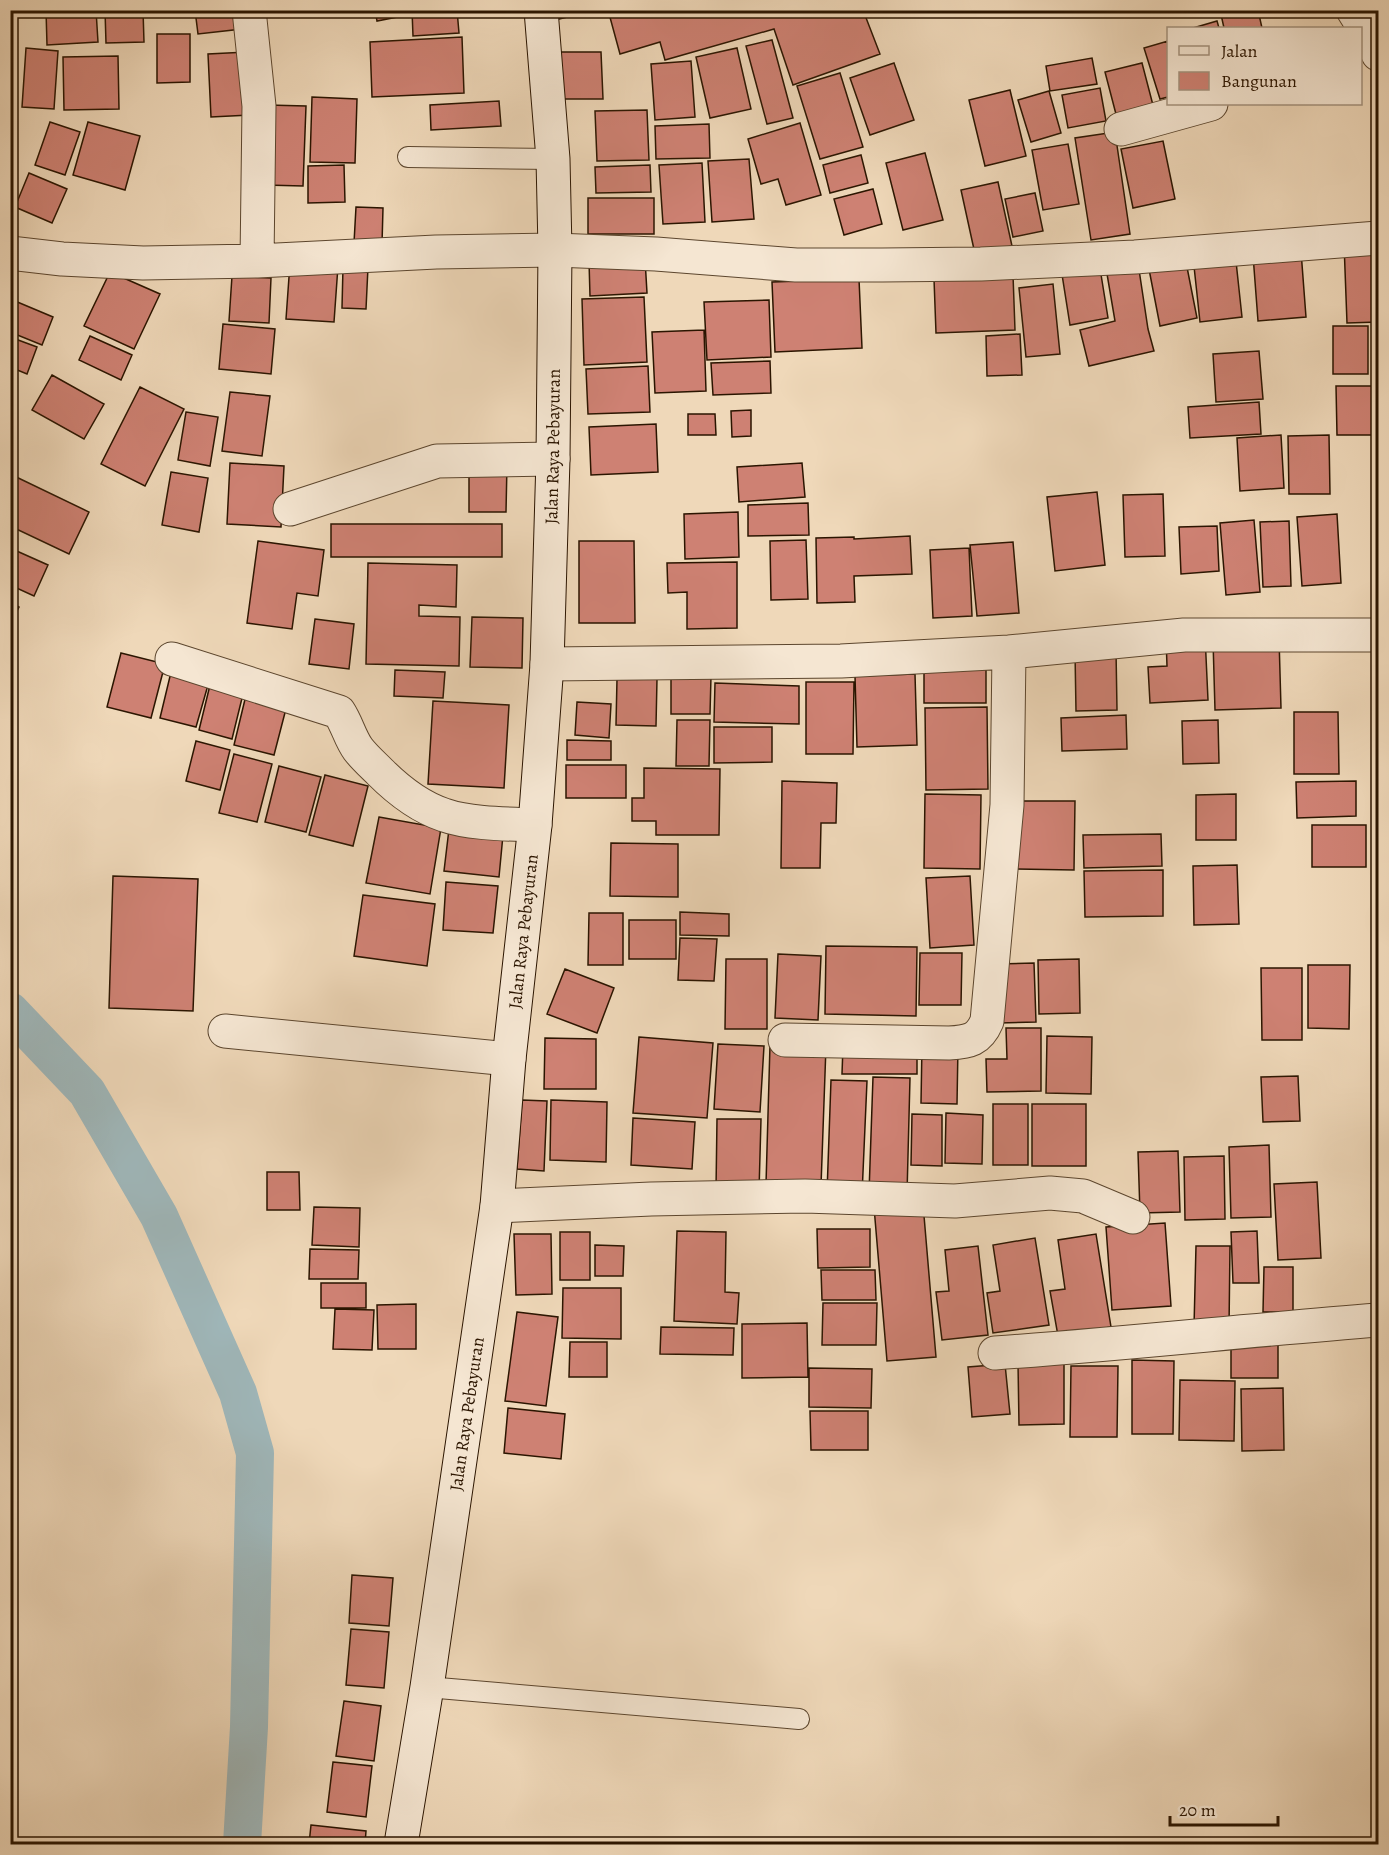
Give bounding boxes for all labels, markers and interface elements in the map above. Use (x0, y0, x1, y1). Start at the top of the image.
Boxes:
legend (1167, 27, 1362, 105)
text: Jalan (1221, 39, 1258, 63)
text: Bangunan (1221, 69, 1297, 93)
street label: Jalan Raya Pebayuran (539, 369, 566, 525)
street label: Jalan Raya Pebayuran (503, 853, 544, 1010)
street label: Jalan Raya Pebayuran (444, 1335, 490, 1493)
scale bar (1170, 1789, 1278, 1827)
text: 20 m (1179, 1798, 1216, 1822)

